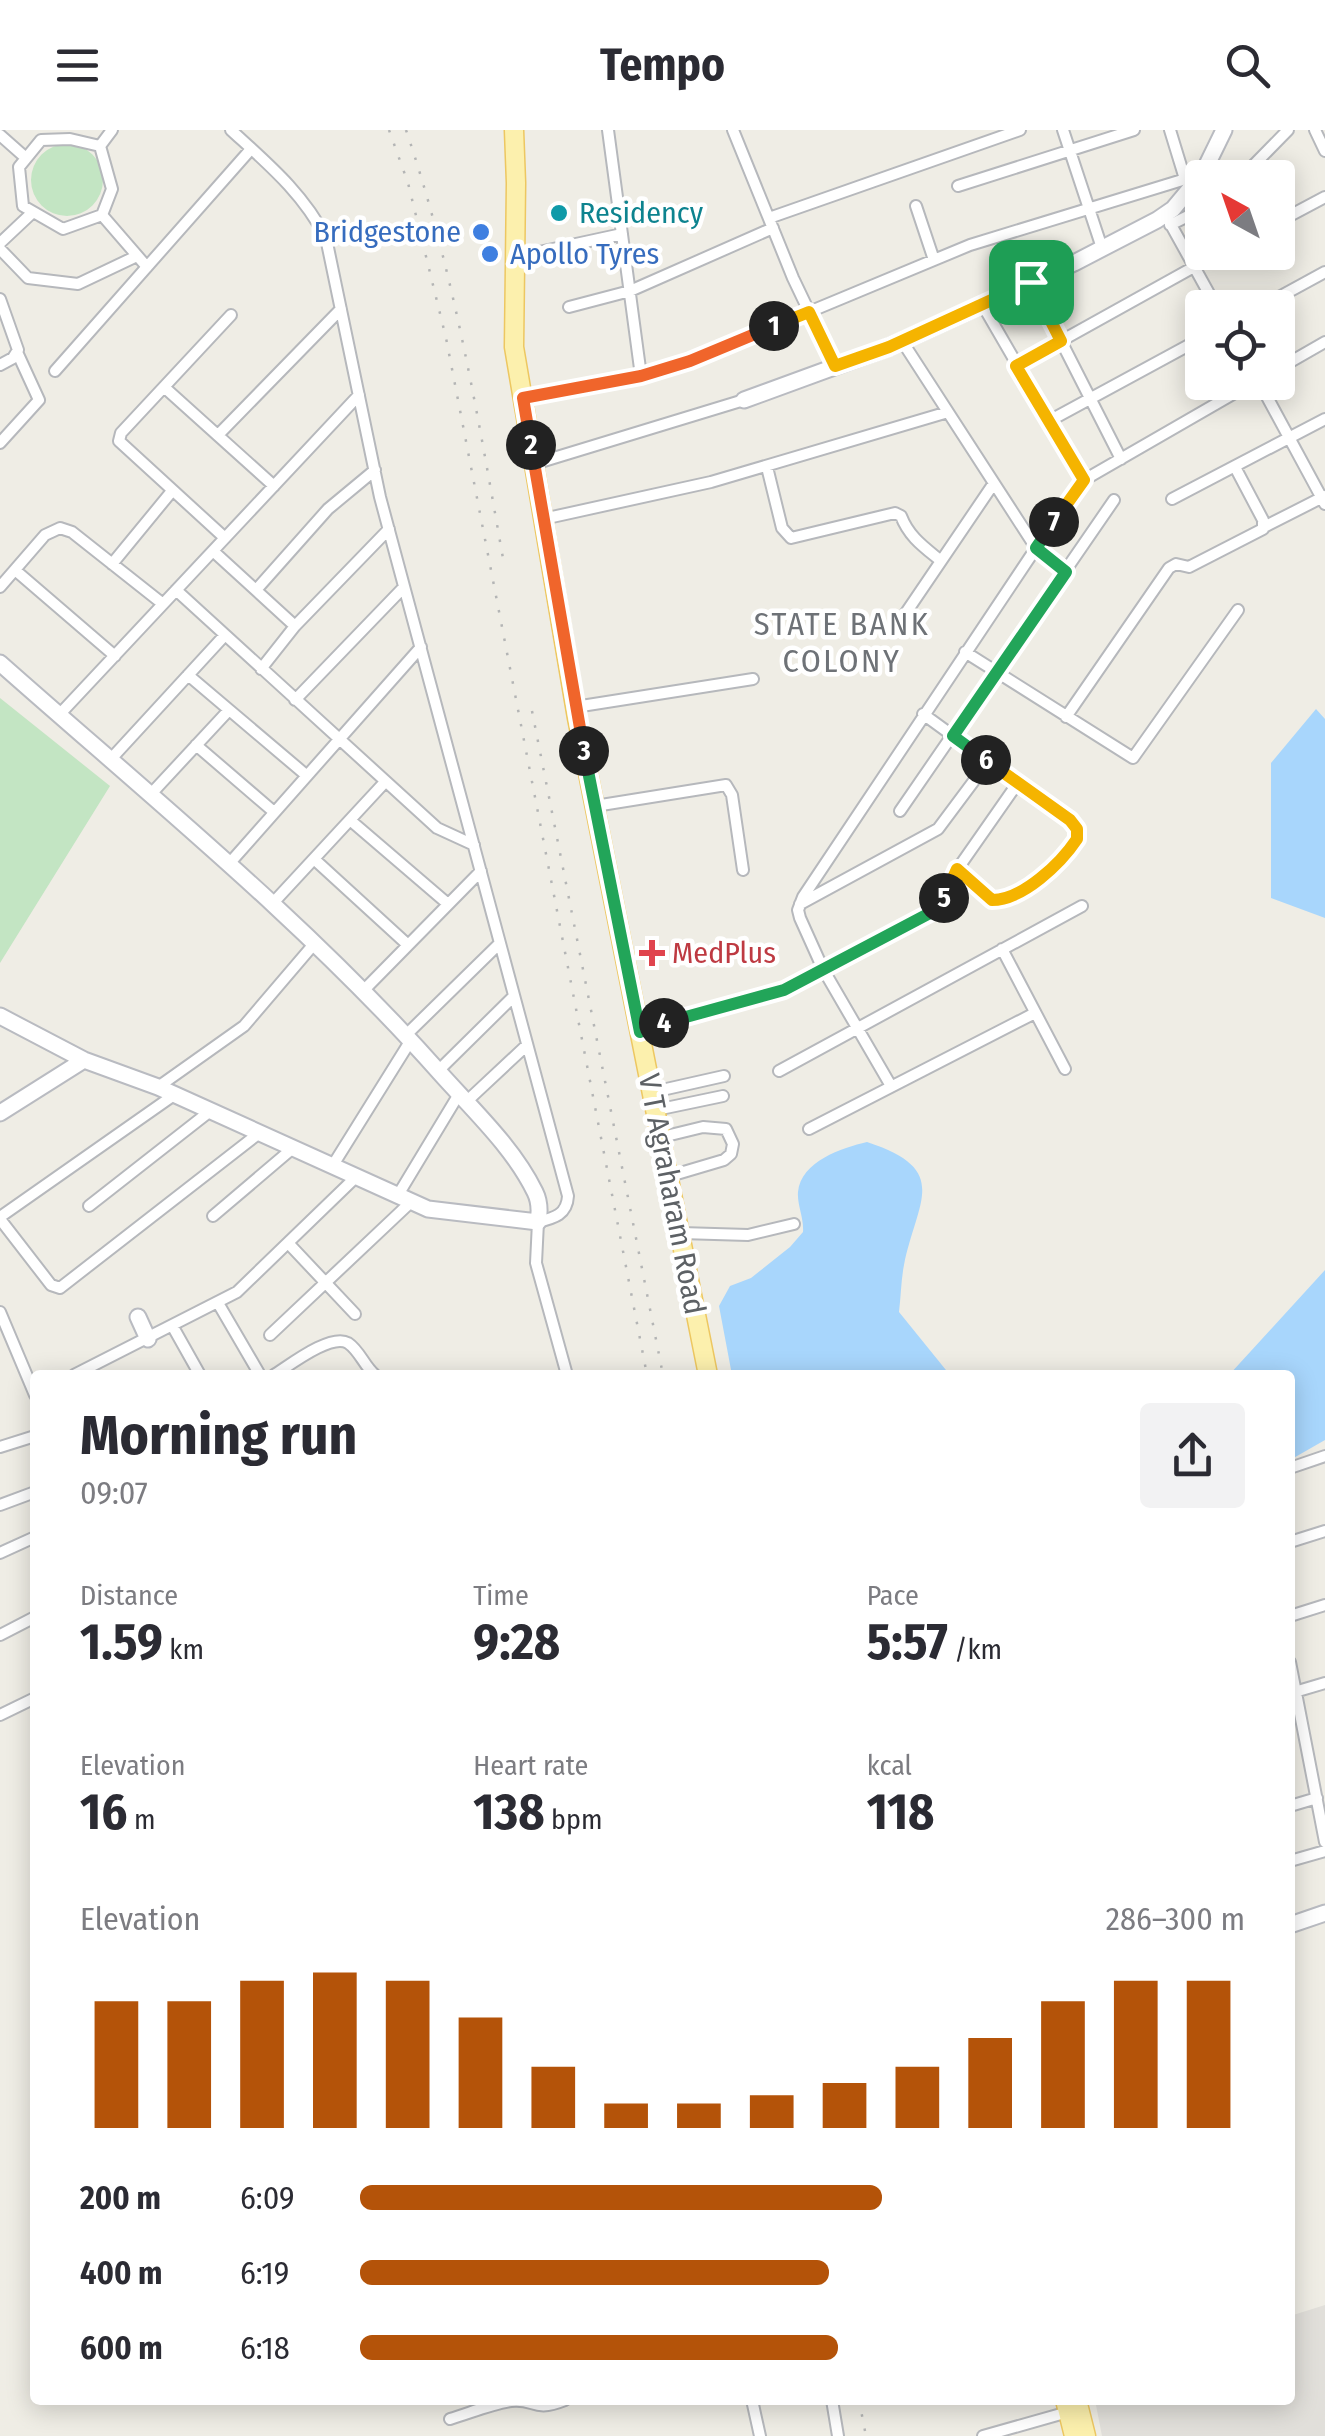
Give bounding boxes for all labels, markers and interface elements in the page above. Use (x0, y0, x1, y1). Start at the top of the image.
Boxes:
icon: menu (50, 38, 105, 93)
text: Tempo (600, 38, 725, 92)
icon: search (1220, 38, 1275, 93)
north arrow (1185, 160, 1295, 270)
map controls (1185, 160, 1295, 400)
place label: Residency (579, 195, 704, 231)
marker: Residency (548, 202, 570, 224)
place label: Bridgestone (313, 214, 461, 250)
marker: Bridgestone (470, 221, 492, 243)
place label: Apollo Tyres (510, 236, 659, 272)
pin (989, 240, 1074, 325)
marker: Apollo Tyres (479, 243, 501, 265)
icon: arrive (1004, 255, 1059, 310)
button: locate (1185, 290, 1295, 400)
pin: 1 (749, 301, 799, 351)
text: 1 (768, 309, 780, 342)
pin: 2 (506, 420, 556, 470)
text: 2 (525, 428, 537, 461)
pin: 7 (1029, 497, 1079, 547)
text: 7 (1048, 505, 1060, 538)
district label: STATE BANK COLONY (754, 605, 930, 680)
pin: 3 (559, 726, 609, 776)
text: 3 (577, 734, 591, 767)
pin: 6 (961, 735, 1011, 785)
text: 6 (979, 743, 993, 776)
pin: 5 (919, 873, 969, 923)
text: 5 (937, 881, 951, 914)
place label: MedPlus (672, 935, 776, 971)
marker: MedPlus (641, 942, 663, 964)
pin: 4 (639, 998, 689, 1048)
text: 4 (657, 1006, 671, 1039)
street label: V T Agraharam Road (631, 1071, 713, 1317)
text: Morning run (80, 1403, 357, 1469)
button: share (1140, 1403, 1245, 1508)
text: 09:07 (80, 1474, 148, 1512)
text: Distance (80, 1579, 178, 1612)
text: Time (473, 1579, 529, 1612)
text: Pace (867, 1579, 919, 1612)
text: 1.59 (80, 1612, 163, 1672)
text: 9:28 (473, 1612, 560, 1672)
text: 5:57 (867, 1612, 948, 1672)
text: km (163, 1633, 204, 1666)
text: /km (948, 1633, 1002, 1666)
text: Elevation (80, 1749, 185, 1782)
text: Heart rate (473, 1749, 588, 1782)
text: kcal (867, 1749, 912, 1782)
text: 16 (80, 1782, 127, 1842)
text: 138 (473, 1782, 545, 1842)
text: 118 (867, 1782, 934, 1842)
text: m (127, 1803, 155, 1836)
text: bpm (545, 1803, 602, 1836)
text: Elevation (80, 1900, 200, 1938)
text: 286–300 m (1106, 1900, 1245, 1938)
text: 200 m (80, 2179, 161, 2217)
text: 6:09 (240, 2179, 295, 2217)
text: 400 m (80, 2254, 162, 2292)
text: 6:19 (240, 2254, 289, 2292)
text: 600 m (80, 2329, 163, 2367)
text: 6:18 (240, 2329, 290, 2367)

